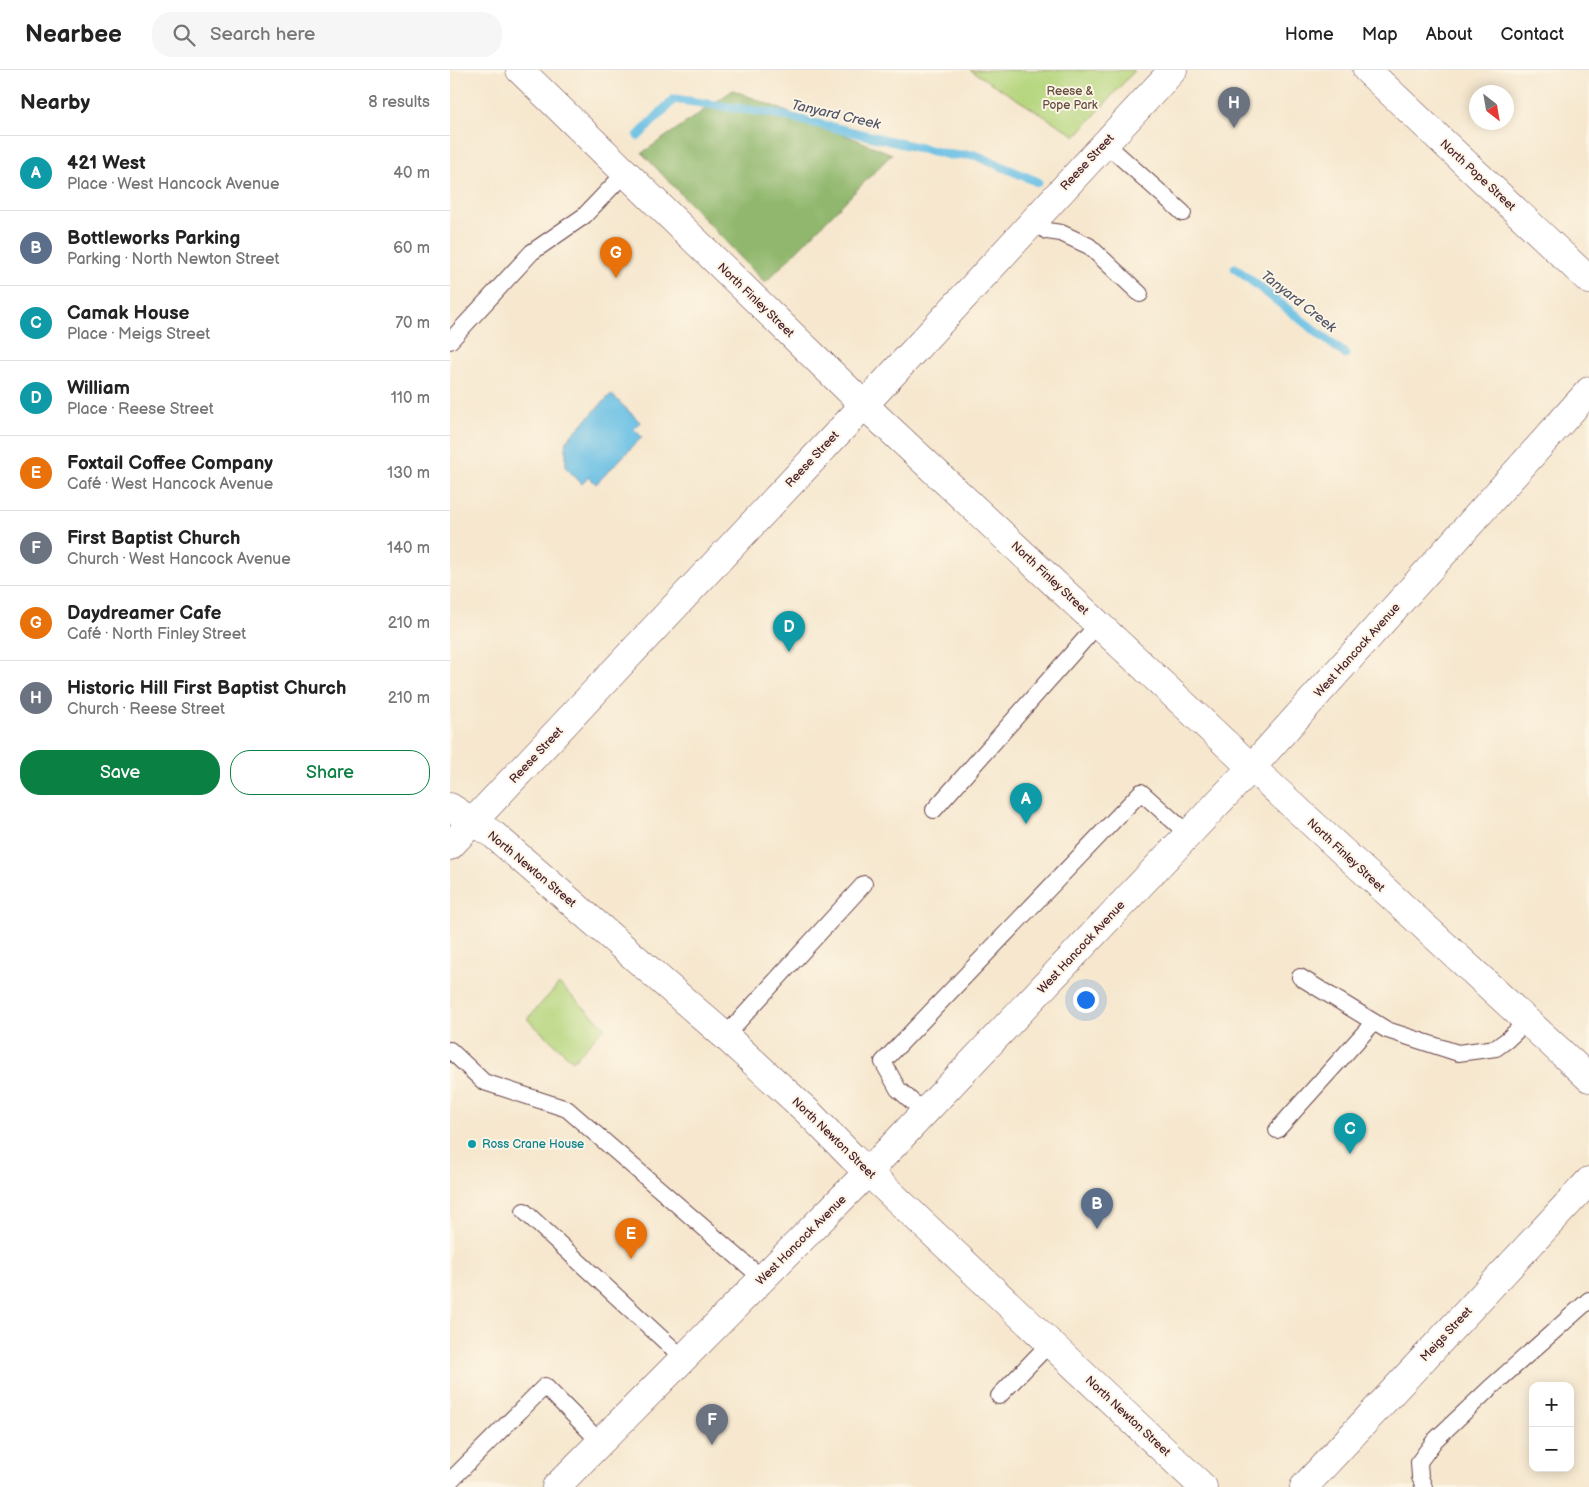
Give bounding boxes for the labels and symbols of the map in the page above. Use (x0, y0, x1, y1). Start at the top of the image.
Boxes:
park label: Reese & Pope Park (1042, 84, 1098, 113)
north arrow (1469, 85, 1514, 130)
pin: H (1218, 87, 1250, 128)
water label: Tanyard Creek (790, 96, 883, 133)
street label: Reese Street (1057, 131, 1118, 194)
street label: North Pope Street (1437, 137, 1519, 214)
pin: G (600, 237, 632, 278)
street label: North Finley Street (714, 260, 797, 341)
water label: Tanyard Creek (1258, 267, 1341, 337)
street label: Reese Street (782, 428, 843, 491)
street label: North Finley Street (1008, 539, 1092, 618)
street label: West Hancock Avenue (1311, 600, 1404, 701)
pin: D (773, 611, 805, 652)
street label: Reese Street (506, 724, 567, 787)
pin: A (1010, 783, 1042, 824)
street label: North Finley Street (1304, 816, 1388, 895)
street label: North Newton Street (484, 828, 579, 911)
street label: West Hancock Avenue (1034, 898, 1128, 997)
your location (1073, 987, 1099, 1013)
street label: North Newton Street (789, 1094, 879, 1183)
pin: C (1334, 1113, 1366, 1154)
place label: Ross Crane House (482, 1137, 584, 1152)
marker: Ross Crane House (466, 1138, 478, 1150)
pin: B (1081, 1188, 1113, 1229)
street label: West Hancock Avenue (753, 1192, 850, 1289)
pin: E (615, 1218, 647, 1259)
street label: Meigs Street (1417, 1304, 1476, 1365)
street label: North Newton Street (1082, 1373, 1174, 1460)
pin: F (696, 1404, 728, 1445)

